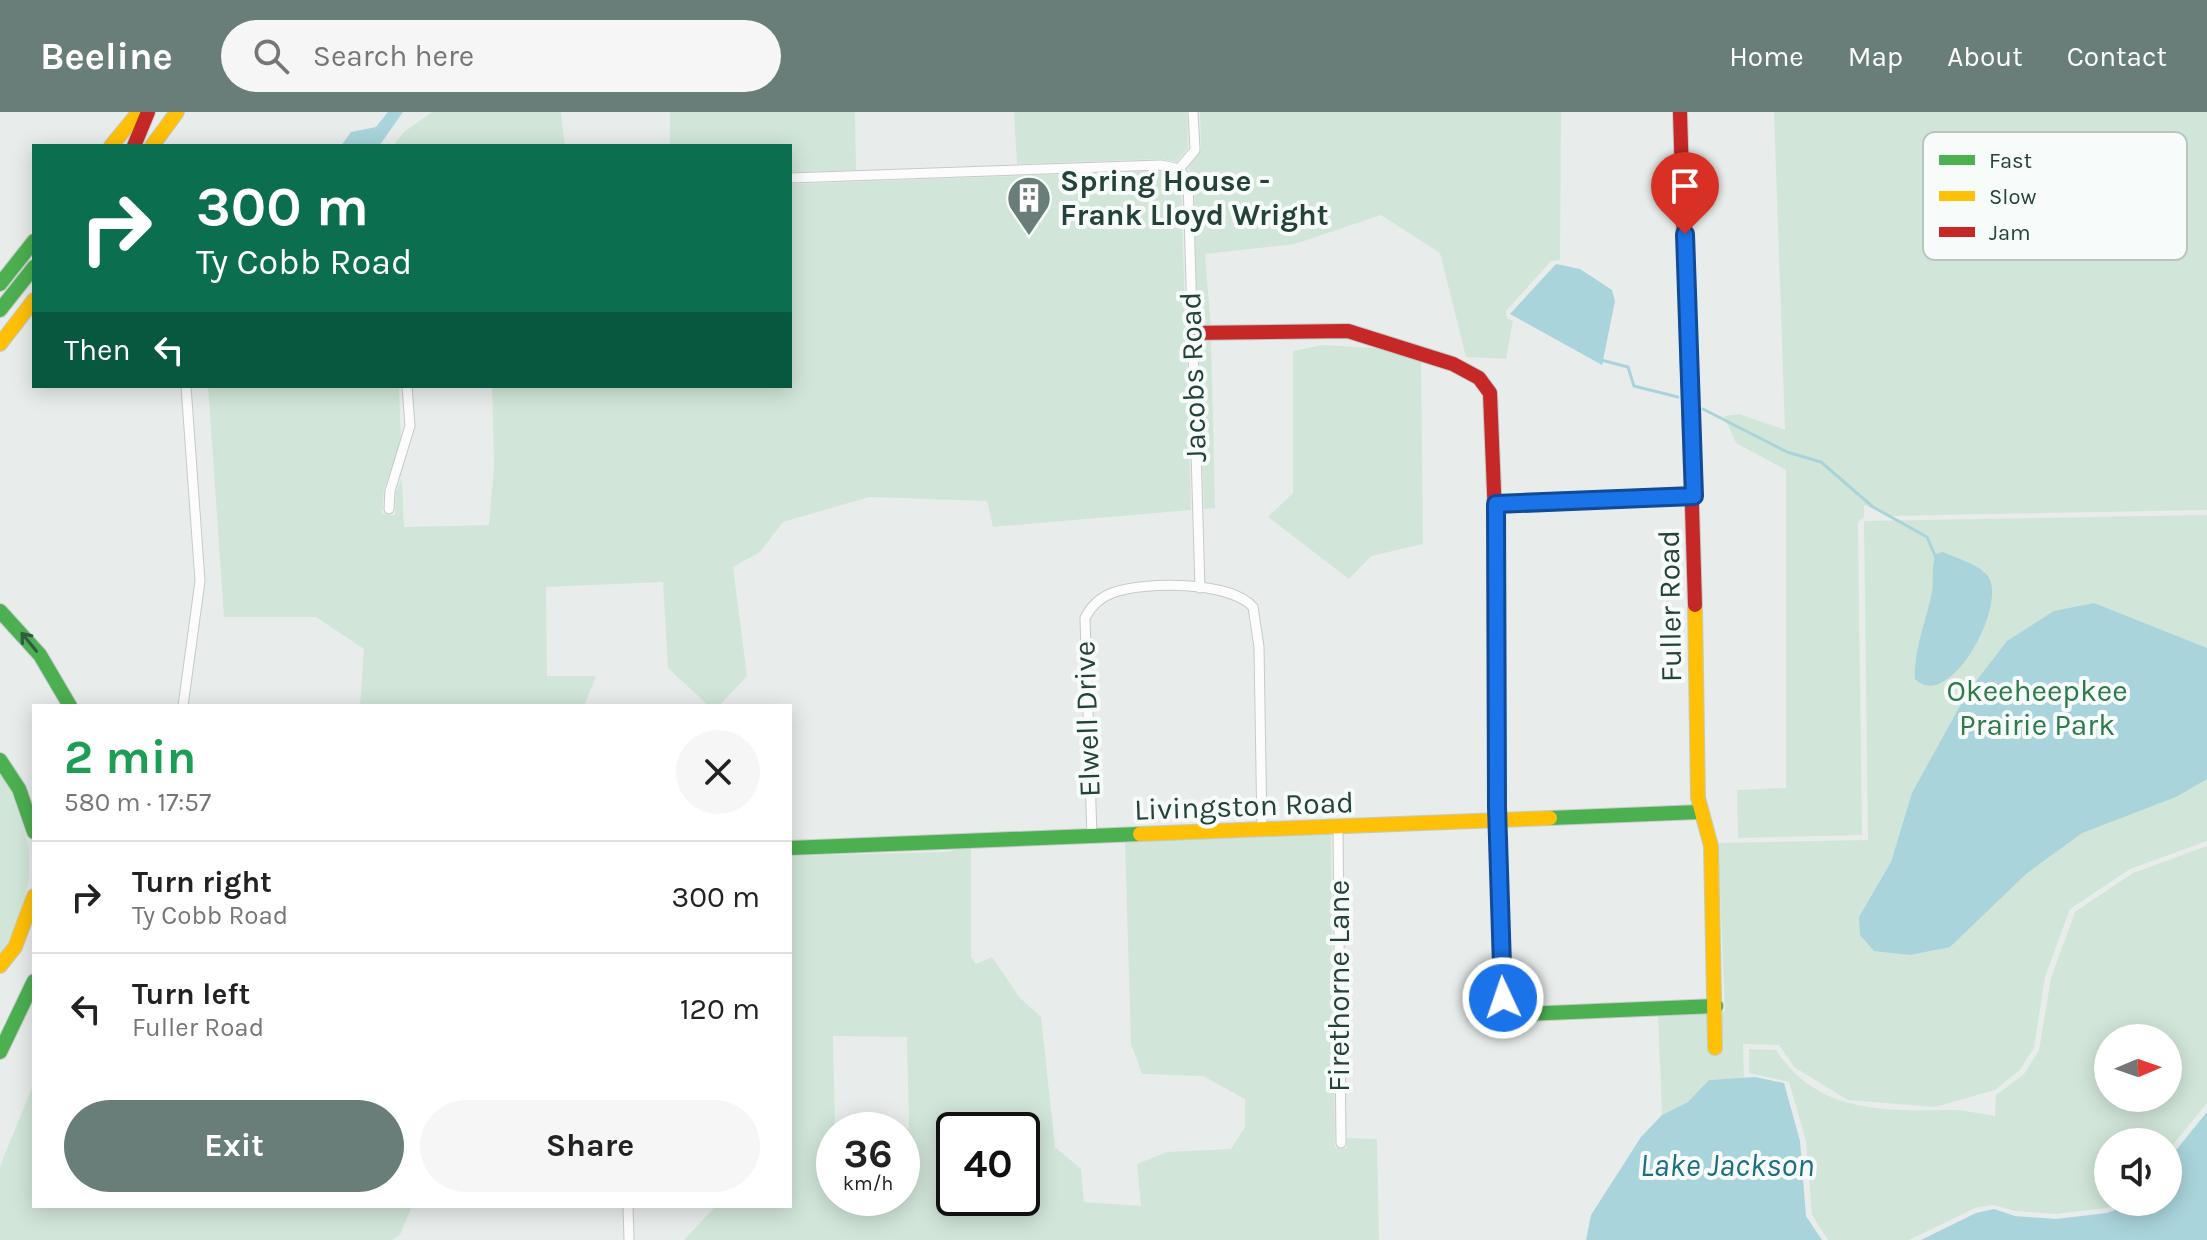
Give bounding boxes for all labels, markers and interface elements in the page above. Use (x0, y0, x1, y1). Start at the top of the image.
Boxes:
search box (221, 20, 781, 92)
text: Beeline (40, 34, 173, 79)
icon: search (249, 34, 293, 78)
text: Search here (313, 38, 474, 74)
text: Home (1729, 40, 1804, 73)
text: Map (1848, 40, 1903, 73)
text: About (1947, 40, 2023, 73)
text: Contact (2067, 40, 2167, 73)
legend (1923, 132, 2187, 260)
text: Fast (1989, 148, 2032, 174)
pin (1651, 152, 1719, 234)
place label: Spring House - Frank Lloyd Wright (1060, 163, 1329, 233)
icon: arrive (1663, 164, 1707, 208)
text: 300 m (196, 174, 369, 239)
building icon: Spring House - Frank Lloyd Wright (1005, 174, 1053, 237)
icon: right (64, 176, 168, 280)
text: Slow (1989, 184, 2036, 210)
text: Jam (1989, 220, 2031, 246)
text: Ty Cobb Road (196, 241, 412, 283)
street label: Jacobs Road (1172, 291, 1214, 463)
icon: left (147, 328, 191, 372)
text: Then (64, 332, 131, 368)
street label: Fuller Road (1651, 529, 1689, 683)
one-way arrow (21, 632, 38, 653)
street label: Elwell Drive (1066, 640, 1108, 798)
park label: Okeeheepkee Prairie Park (1946, 673, 2128, 743)
text: 2 min (64, 729, 196, 785)
button: close (676, 730, 760, 814)
street label: Livingston Road (1134, 784, 1354, 828)
text: 580 m · 17:57 (64, 787, 211, 818)
text: Turn right (132, 864, 272, 900)
icon: right (64, 875, 108, 919)
text: 300 m (671, 879, 760, 915)
street label: Firethorne Lane (1321, 880, 1357, 1092)
text: Ty Cobb Road (132, 900, 288, 931)
position arrow (1461, 956, 1545, 1040)
text: Turn left (132, 976, 250, 1012)
icon: left (64, 987, 108, 1031)
text: 120 m (680, 991, 760, 1027)
text: Fuller Road (132, 1012, 264, 1043)
north arrow (2094, 1024, 2182, 1112)
map controls (2094, 1024, 2182, 1216)
button: Exit (64, 1100, 404, 1192)
button: Share (420, 1100, 760, 1192)
speed limit sign: 40 (936, 1112, 1040, 1216)
button: sound (2094, 1128, 2182, 1216)
text: 36 (843, 1130, 893, 1177)
water label: Lake Jackson (1640, 1147, 1814, 1184)
text: km/h (843, 1172, 893, 1195)

